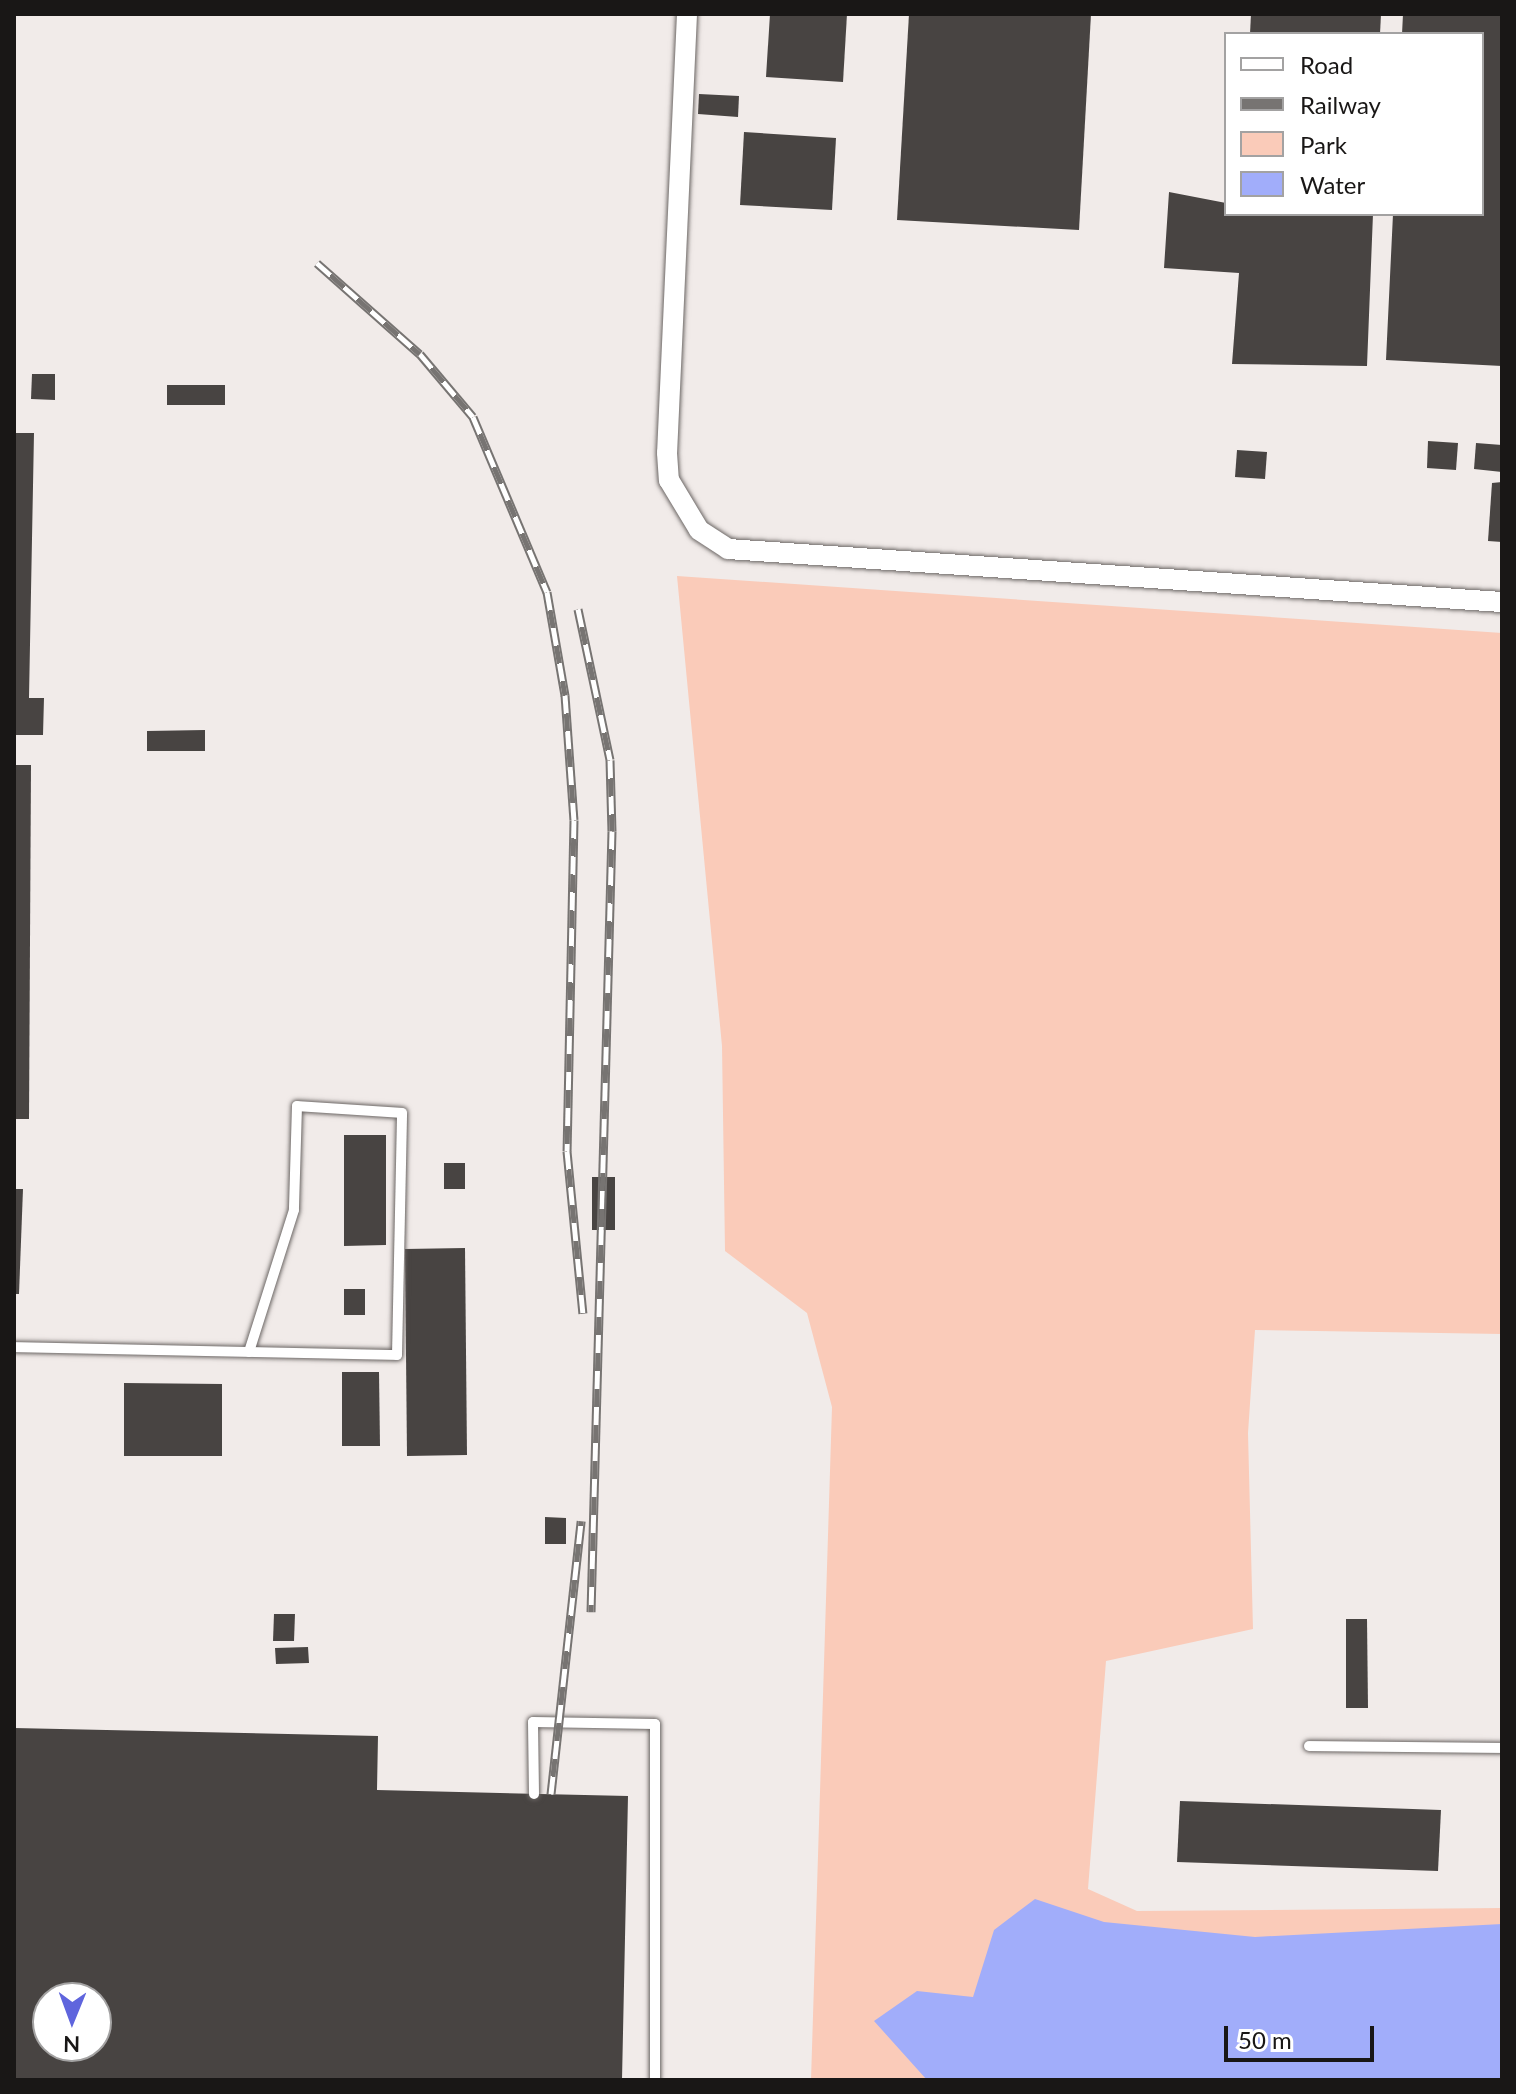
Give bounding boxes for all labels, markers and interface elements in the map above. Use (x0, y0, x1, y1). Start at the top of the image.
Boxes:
legend (1224, 32, 1484, 216)
text: Road (1300, 50, 1353, 79)
text: Railway (1300, 90, 1381, 119)
text: Park (1300, 130, 1347, 159)
text: Water (1300, 170, 1365, 199)
north arrow (32, 1982, 112, 2062)
scale bar (1228, 2010, 1378, 2060)
text: 50 m (1238, 2025, 1292, 2054)
text: N (63, 2031, 80, 2058)

